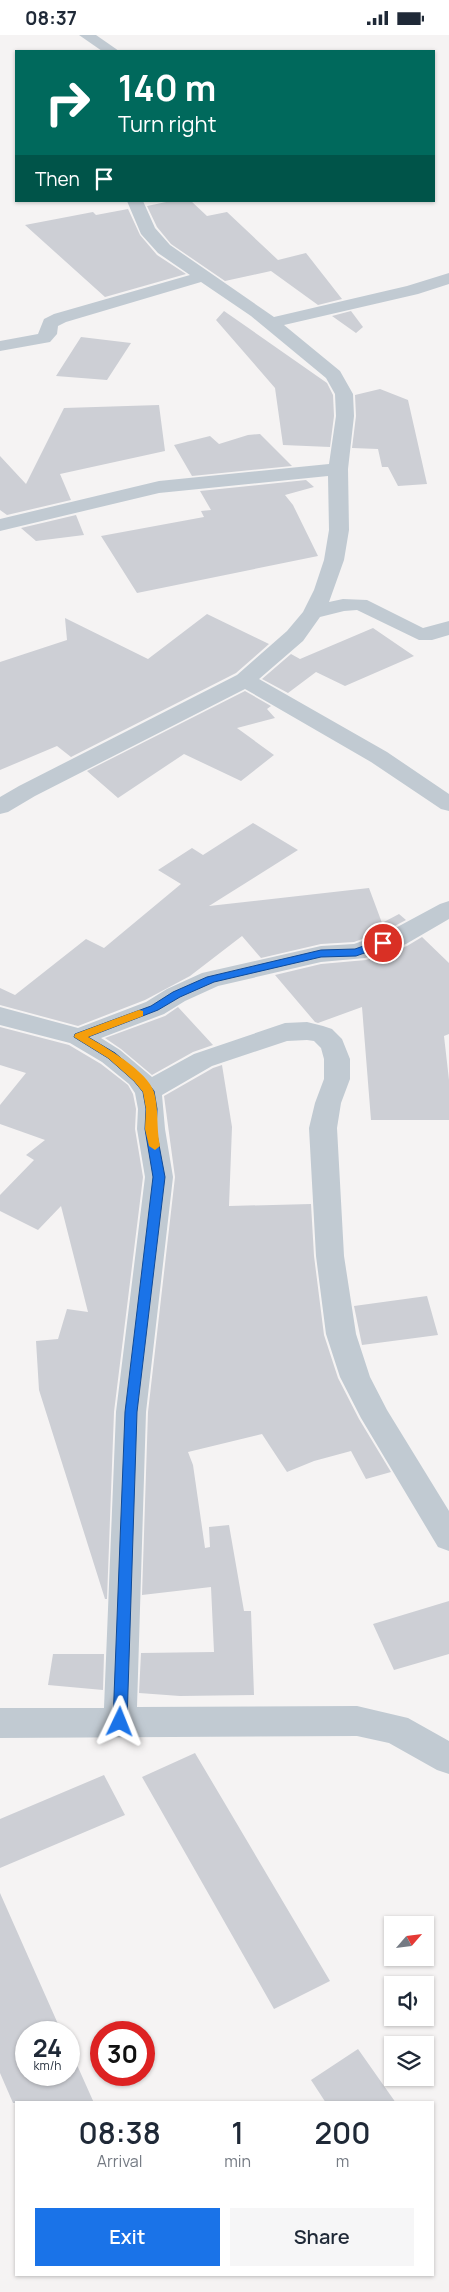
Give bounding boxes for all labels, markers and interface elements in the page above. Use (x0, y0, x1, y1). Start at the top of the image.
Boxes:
text: 08:37 (25, 5, 77, 31)
text: 140 m (118, 64, 216, 112)
icon: right (35, 70, 100, 135)
text: Turn right (118, 109, 216, 139)
icon: arrive (90, 165, 118, 193)
text: Then (35, 166, 80, 192)
pin (362, 922, 404, 964)
icon: arrive (369, 929, 397, 957)
position arrow (93, 1695, 145, 1747)
north arrow (384, 1916, 434, 1966)
map controls (384, 1916, 434, 2086)
button: sound (384, 1976, 434, 2026)
speed limit sign: 30 (90, 2021, 155, 2086)
text: 24 (33, 2030, 62, 2065)
button: layers (384, 2036, 434, 2086)
text: km/h (34, 2057, 61, 2074)
text: 08:38 (78, 2112, 161, 2153)
text: 1 (231, 2112, 244, 2153)
text: 200 (314, 2112, 371, 2153)
text: Arrival (97, 2150, 142, 2172)
text: min (224, 2150, 251, 2172)
text: m (336, 2150, 349, 2172)
button: Exit (35, 2208, 220, 2266)
button: Share (230, 2208, 414, 2266)

